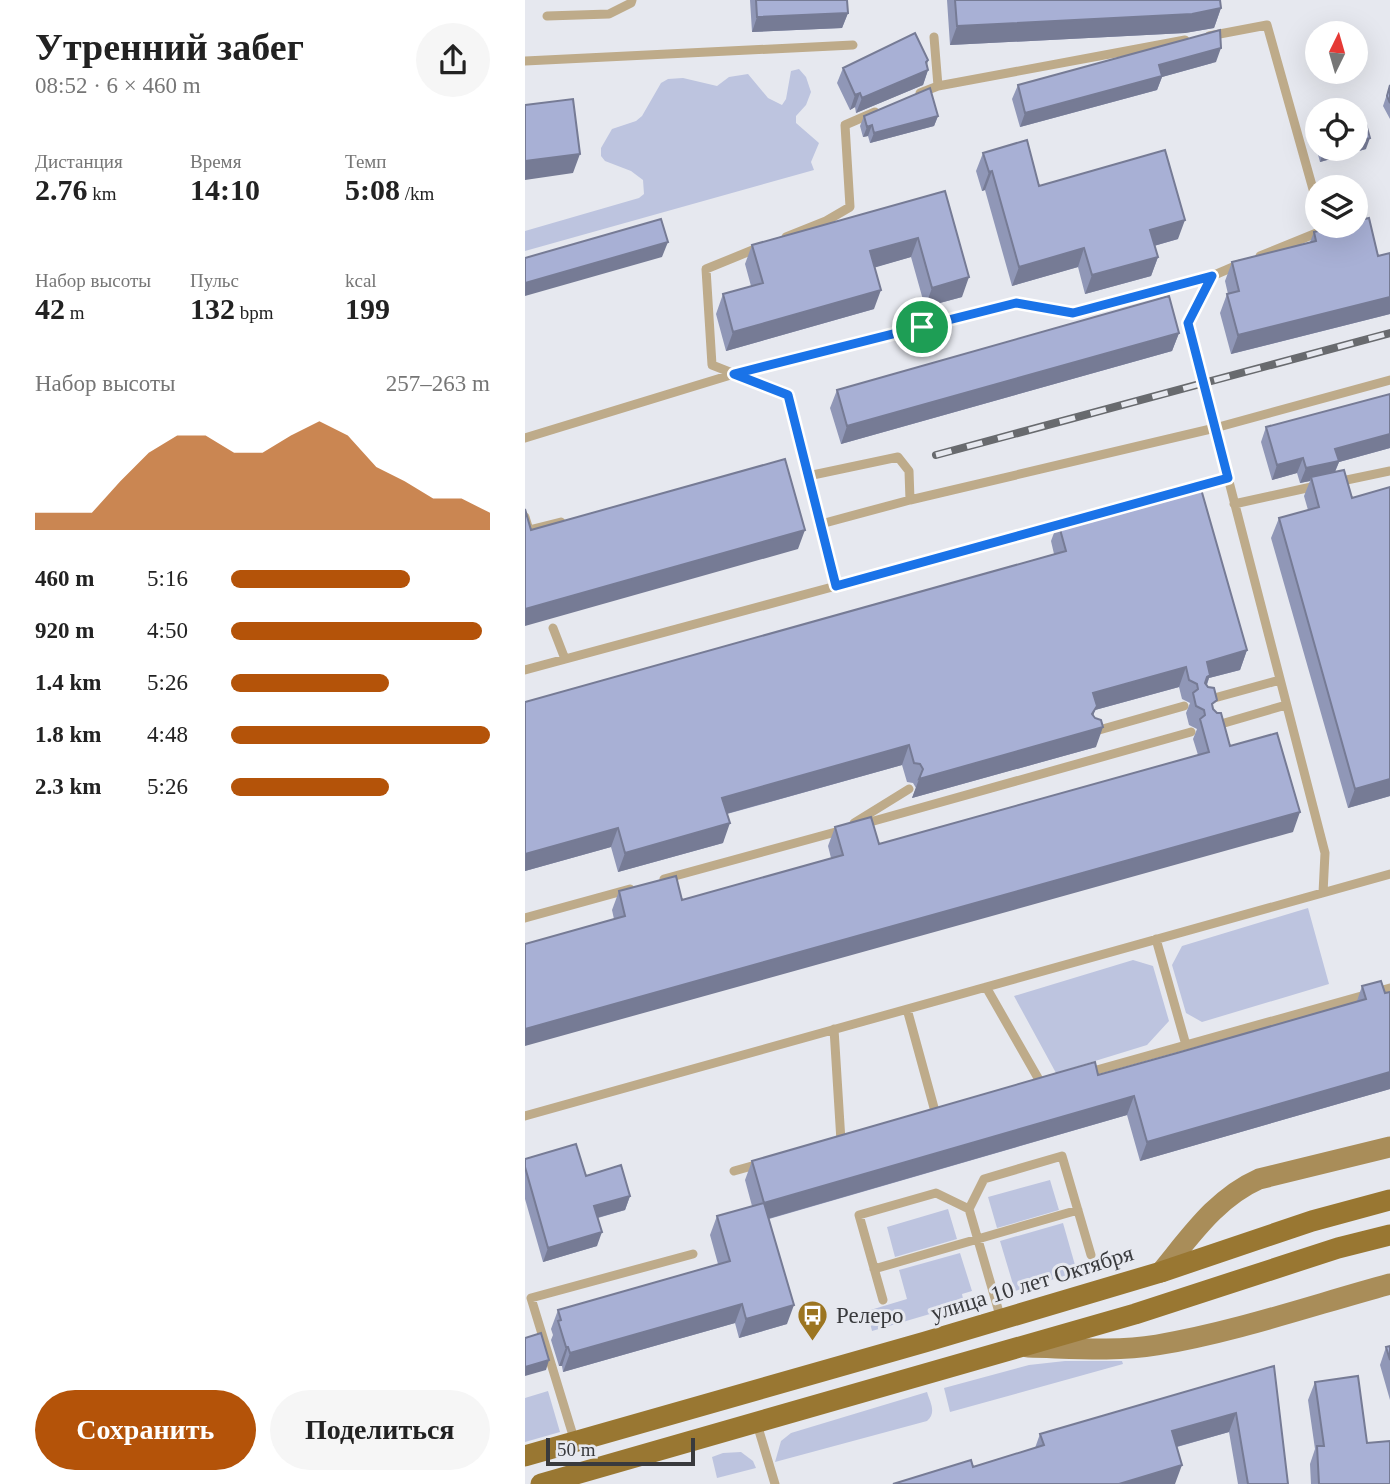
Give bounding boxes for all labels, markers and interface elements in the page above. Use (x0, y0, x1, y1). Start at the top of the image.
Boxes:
north arrow (1305, 21, 1369, 84)
map controls (1305, 21, 1368, 238)
button: share (416, 23, 490, 97)
text: Утренний забег (35, 26, 304, 68)
text: 08:52 · 6 × 460 m (35, 73, 201, 98)
button: locate (1305, 98, 1368, 161)
text: Дистанция (35, 151, 123, 172)
text: Время (190, 151, 241, 172)
text: Темп (345, 151, 387, 172)
text: 2.76 (35, 173, 88, 206)
text: 14:10 (190, 173, 260, 206)
text: 5:08 (345, 173, 400, 206)
button: layers (1305, 175, 1368, 238)
text: km (88, 183, 117, 204)
text: /km (400, 183, 434, 204)
text: Набор высоты (35, 270, 151, 291)
text: Пульс (190, 270, 239, 291)
text: kcal (345, 270, 377, 291)
text: 42 (35, 292, 65, 325)
text: 132 (190, 292, 235, 325)
text: 199 (345, 292, 390, 325)
pin (892, 297, 952, 357)
text: m (65, 302, 85, 323)
text: bpm (235, 302, 274, 323)
icon: arrive (903, 308, 941, 346)
text: Набор высоты (35, 371, 176, 396)
text: 257–263 m (386, 371, 490, 396)
text: 460 m (35, 566, 94, 591)
text: 5:16 (147, 566, 188, 591)
text: 920 m (35, 618, 94, 643)
text: 4:50 (147, 618, 188, 643)
text: 1.4 km (35, 670, 101, 695)
text: 5:26 (147, 670, 188, 695)
text: 1.8 km (35, 722, 101, 747)
text: 4:48 (147, 722, 188, 747)
text: 2.3 km (35, 774, 101, 799)
text: 5:26 (147, 774, 188, 799)
street label: улица 10 лет Октября (928, 1240, 1137, 1326)
bus stop icon: Релеро (796, 1298, 830, 1342)
place label: Релеро (836, 1303, 903, 1328)
button: Сохранить (35, 1390, 256, 1470)
button: Поделиться (270, 1390, 490, 1470)
scale bar (546, 1435, 695, 1467)
text: 50 m (557, 1439, 596, 1460)

